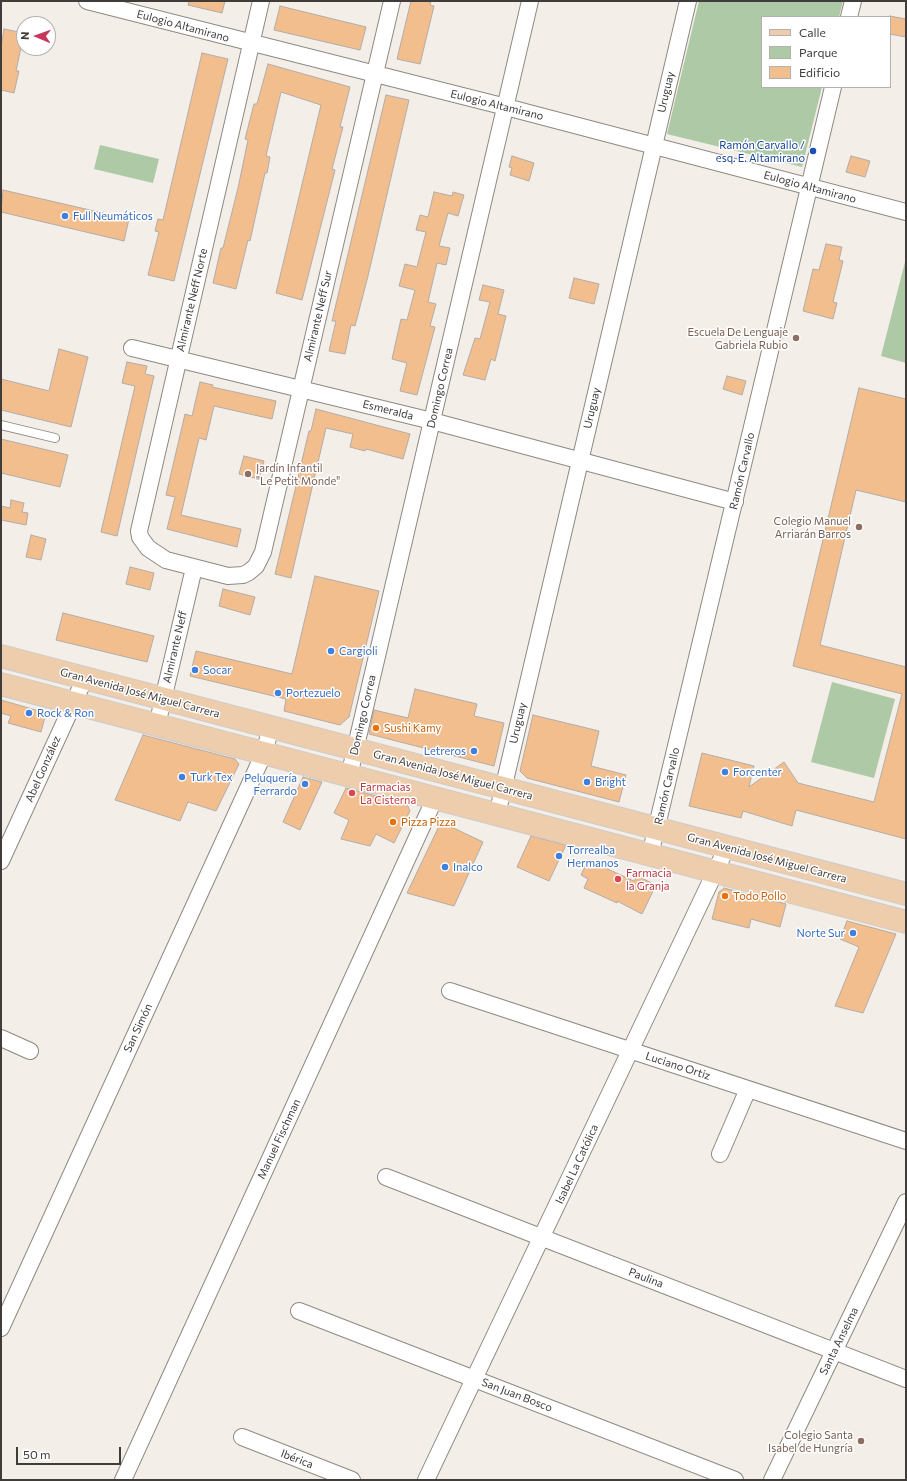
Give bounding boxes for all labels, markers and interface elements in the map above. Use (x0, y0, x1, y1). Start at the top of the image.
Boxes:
street label: Eulogio Altamirano (135, 7, 231, 45)
north arrow (16, 16, 56, 56)
legend (761, 16, 891, 88)
text: Calle (799, 25, 826, 39)
text: N (18, 31, 31, 40)
text: Parque (799, 45, 837, 59)
text: Edificio (799, 65, 840, 79)
street label: Uruguay (655, 70, 677, 114)
street label: Eulogio Altamirano (449, 87, 545, 123)
place label: Ramón Carvallo / esq. E. Altamirano (716, 138, 805, 164)
marker: Ramón Carvallo / esq. E. Altamirano (808, 146, 818, 156)
street label: Eulogio Altamirano (762, 168, 858, 206)
place label: Full Neumáticos (73, 209, 153, 223)
marker: Full Neumáticos (60, 211, 70, 221)
street label: Almirante Neff Norte (174, 247, 210, 353)
street label: Almirante Neff Sur (301, 269, 335, 363)
place label: Escuela De Lenguaje Gabriela Rubio (688, 325, 788, 351)
marker: Escuela De Lenguaje Gabriela Rubio (791, 333, 801, 343)
street label: Domingo Correa (424, 346, 456, 430)
street label: Uruguay (581, 386, 603, 430)
street label: Esmeralda (361, 397, 415, 423)
street label: Ramón Carvallo (727, 431, 757, 511)
place label: Jardín Infantil "Le Petit Monde" (256, 461, 340, 487)
marker: Jardín Infantil "Le Petit Monde" (243, 469, 253, 479)
place label: Colegio Manuel Arriarán Barros (774, 514, 851, 540)
marker: Colegio Manuel Arriarán Barros (854, 522, 864, 532)
street label: Almirante Neff (160, 609, 190, 685)
place label: Cargioli (339, 644, 378, 658)
marker: Cargioli (326, 646, 336, 656)
place label: Socar (203, 663, 232, 677)
street label: Gran Avenida José Miguel Carrera (59, 665, 221, 721)
marker: Socar (190, 665, 200, 675)
street label: Domingo Correa (347, 673, 379, 757)
place label: Portezuelo (286, 686, 341, 700)
marker: Portezuelo (273, 688, 283, 698)
street label: Uruguay (507, 701, 529, 745)
place label: Rock & Ron (37, 706, 94, 720)
marker: Rock & Ron (24, 708, 34, 718)
place label: Sushi Kamy (384, 721, 441, 735)
marker: Sushi Kamy (371, 723, 381, 733)
street label: Abel González (23, 734, 63, 804)
place label: Letreros (424, 744, 466, 758)
marker: Letreros (469, 746, 479, 756)
street label: Ramón Carvallo (652, 746, 682, 826)
street label: Gran Avenida José Miguel Carrera (372, 747, 534, 803)
place label: Forcenter (733, 765, 782, 779)
marker: Forcenter (720, 767, 730, 777)
place label: Turk Tex (190, 770, 233, 784)
place label: Peluquería Ferrardo (244, 771, 297, 797)
marker: Turk Tex (177, 772, 187, 782)
place label: Bright (595, 775, 626, 789)
marker: Bright (582, 777, 592, 787)
marker: Peluquería Ferrardo (300, 779, 310, 789)
place label: Farmacias La Cisterna (360, 780, 416, 806)
marker: Farmacias La Cisterna (347, 788, 357, 798)
place label: Pizza Pizza (401, 815, 456, 829)
marker: Pizza Pizza (388, 817, 398, 827)
street label: Gran Avenida José Miguel Carrera (686, 830, 848, 886)
place label: Torrealba Hermanos (567, 843, 619, 869)
marker: Torrealba Hermanos (554, 851, 564, 861)
place label: Inalco (453, 860, 483, 874)
marker: Inalco (440, 862, 450, 872)
place label: Farmacia la Granja (626, 866, 672, 892)
marker: Farmacia la Granja (613, 874, 623, 884)
place label: Todo Pollo (733, 889, 786, 903)
marker: Todo Pollo (720, 891, 730, 901)
place label: Norte Sur (796, 926, 845, 940)
marker: Norte Sur (848, 928, 858, 938)
street label: San Simón (121, 1001, 155, 1055)
street label: Luciano Ortiz (644, 1049, 712, 1083)
street label: Manuel Fischman (255, 1097, 303, 1181)
street label: Isabel La Católica (553, 1122, 601, 1206)
street label: Paulina (627, 1265, 665, 1291)
street label: Santa Anselma (817, 1305, 861, 1377)
street label: San Juan Bosco (480, 1375, 554, 1415)
place label: Colegio Santa Isabel de Hungría (768, 1428, 853, 1454)
marker: Colegio Santa Isabel de Hungría (856, 1436, 866, 1446)
scale bar (18, 1439, 123, 1465)
text: 50 m (23, 1447, 51, 1461)
street label: Ibérica (279, 1447, 315, 1471)

